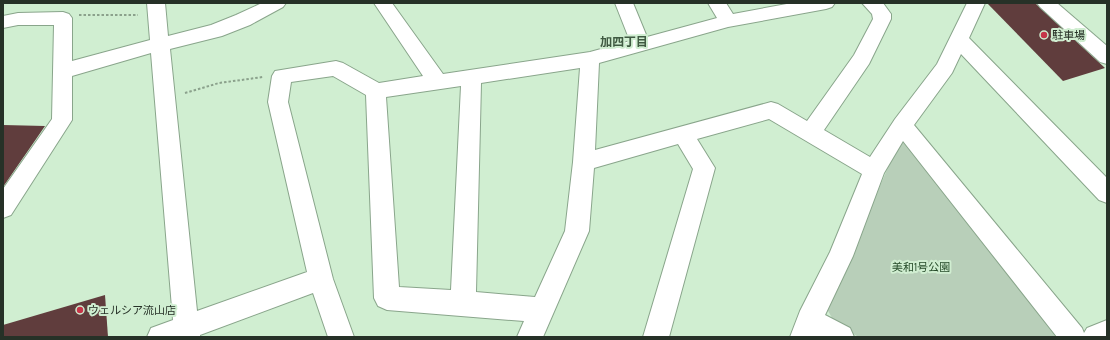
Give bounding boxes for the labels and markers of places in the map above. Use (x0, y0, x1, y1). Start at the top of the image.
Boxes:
place label: 駐車場 (1052, 29, 1085, 42)
marker: 駐車場 (1039, 30, 1049, 40)
place label: ウェルシア流山店 (88, 304, 176, 317)
marker: ウェルシア流山店 (75, 305, 85, 315)

